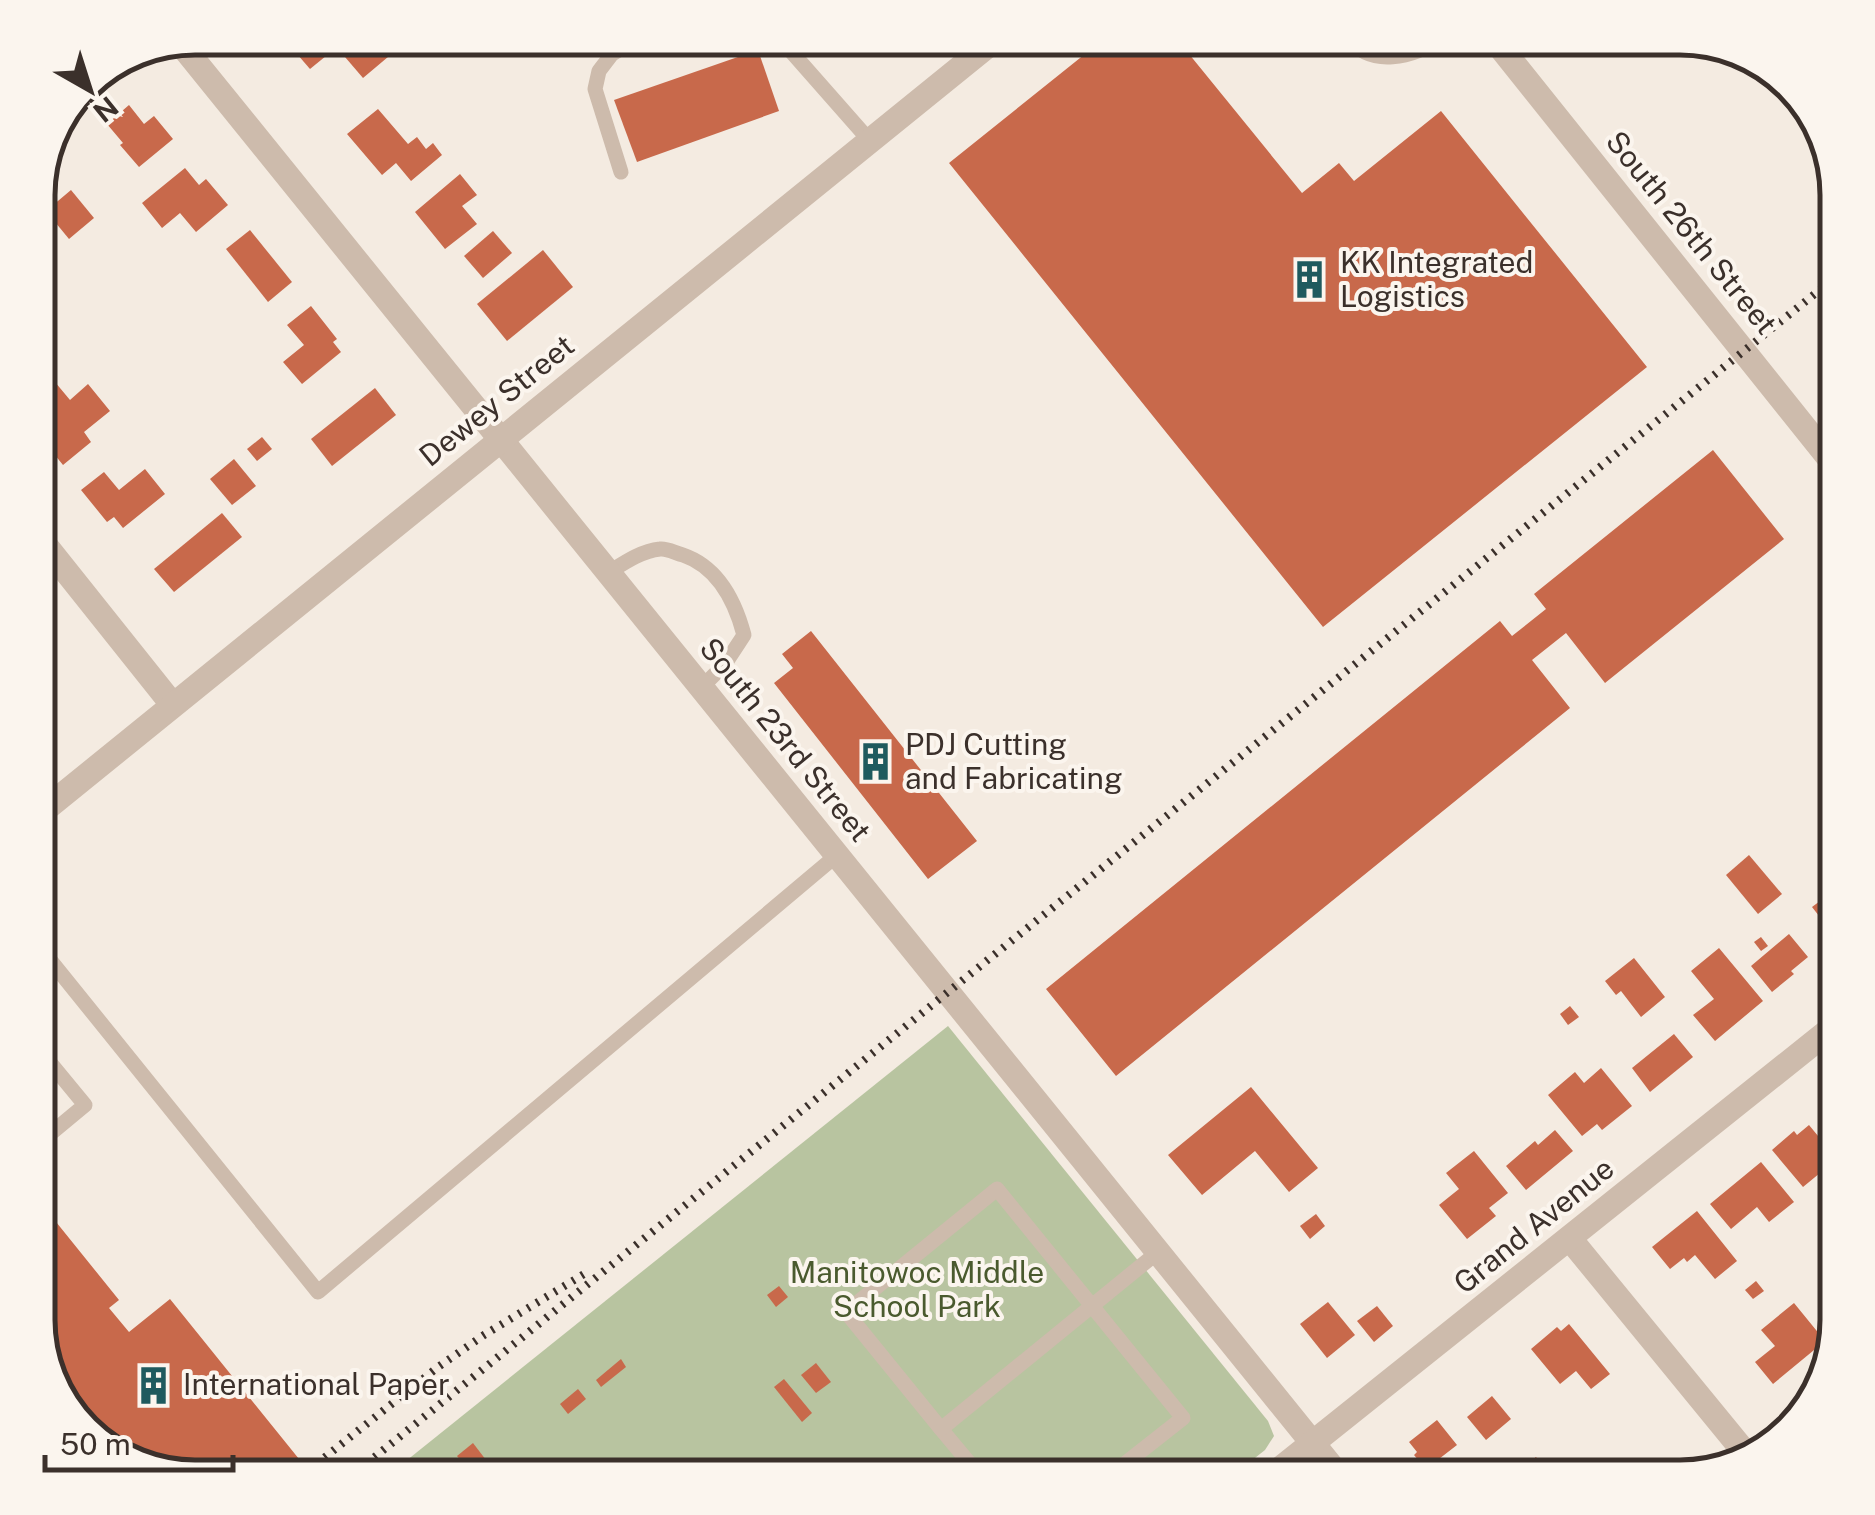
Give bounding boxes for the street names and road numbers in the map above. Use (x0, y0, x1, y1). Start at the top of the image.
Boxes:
street label: South 26th Street (1599, 123, 1785, 341)
street label: Dewey Street (412, 327, 581, 473)
street label: South 23rd Street (693, 630, 879, 849)
street label: Grand Avenue (1446, 1150, 1621, 1301)

